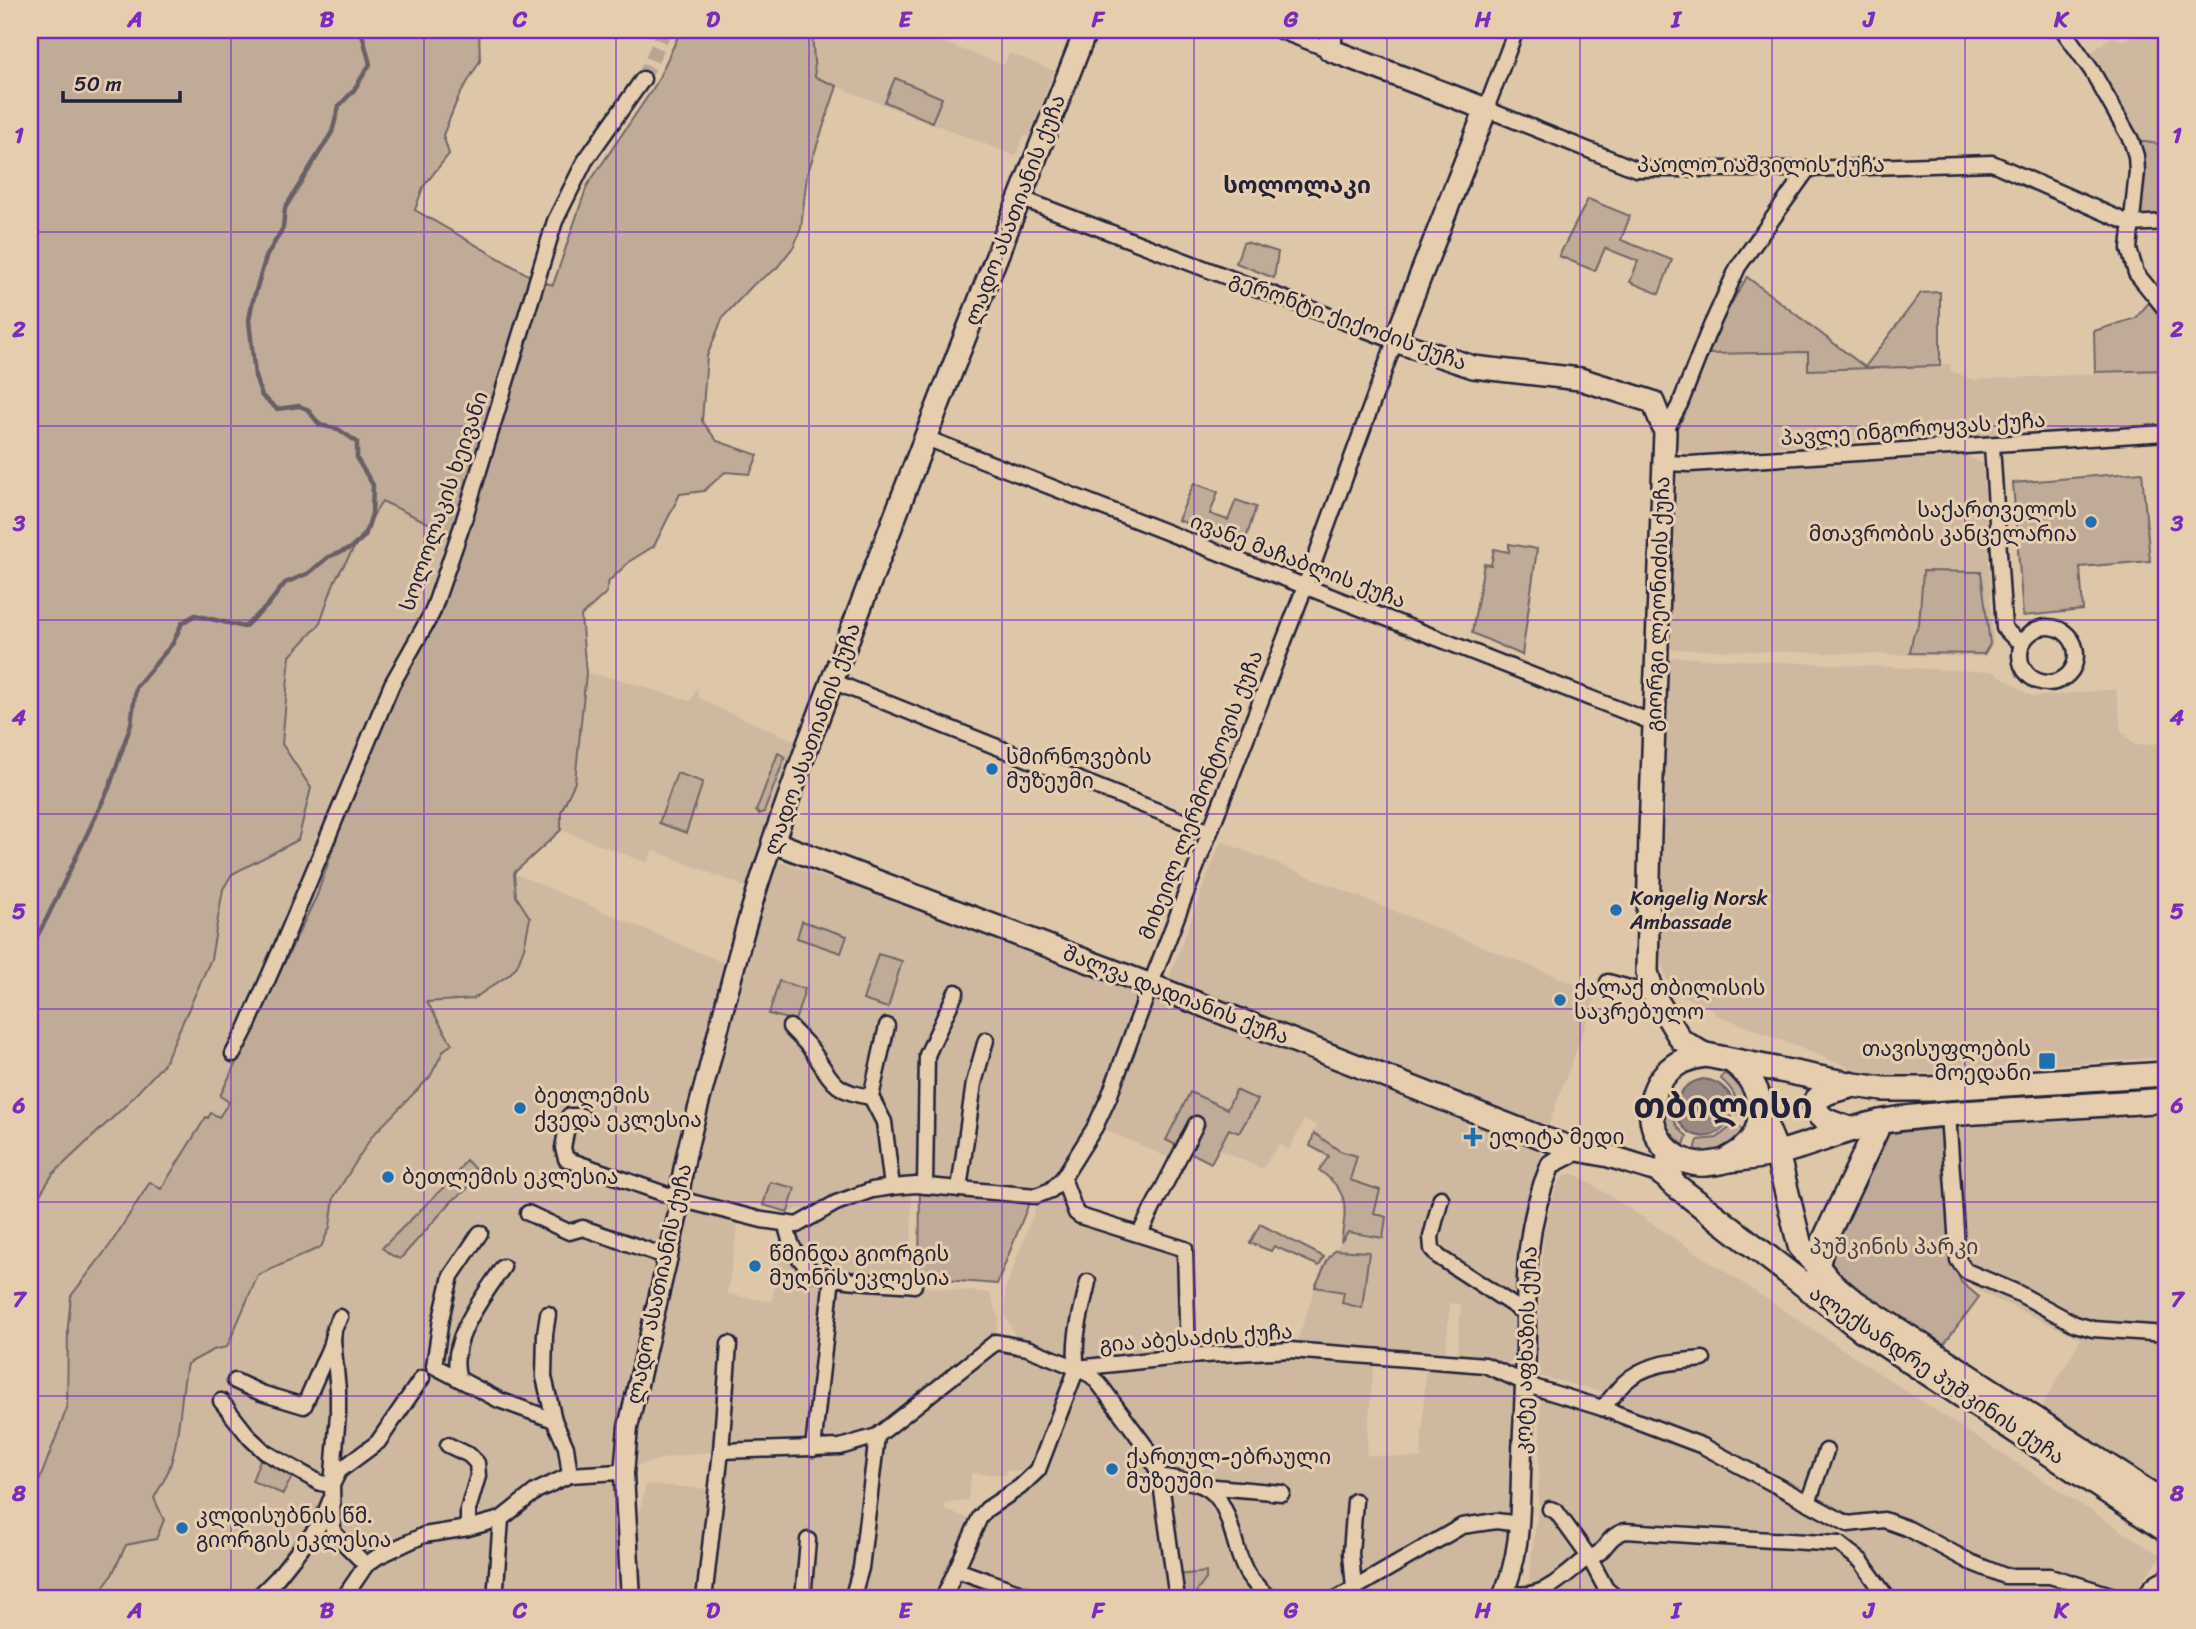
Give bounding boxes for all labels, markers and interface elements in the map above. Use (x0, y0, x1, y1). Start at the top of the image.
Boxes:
text: A (126, 0, 143, 40)
text: B (320, 0, 335, 40)
text: C (512, 0, 528, 40)
text: D (706, 0, 721, 40)
text: E (899, 0, 914, 40)
text: F (1091, 0, 1106, 40)
text: G (1283, 0, 1299, 40)
text: H (1474, 0, 1492, 40)
text: I (1670, 0, 1682, 40)
text: J (1862, 0, 1876, 40)
text: K (2053, 0, 2070, 40)
scale bar (63, 60, 180, 104)
text: 50 m (74, 65, 122, 103)
street label: ლადო ასათიანის ქუჩა (953, 89, 1077, 331)
text: 1 (14, 115, 24, 156)
text: 1 (2172, 115, 2182, 156)
street label: პაოლო იაშვილის ქუჩა (1637, 146, 1885, 184)
district label: სოლოლაკი (1223, 165, 1371, 206)
street label: გერონტი ქიქოძის ქუჩა (1224, 260, 1472, 382)
text: 2 (11, 309, 26, 350)
text: 2 (2169, 309, 2184, 350)
street label: სოლოლაკის ხეივანი (388, 386, 500, 616)
street label: პავლე ინგოროყვას ქუჩა (1779, 401, 2047, 457)
street label: გიორგი ლეონიძის ქუჩა (1635, 475, 1681, 733)
place label: საქართველოს მთავრობის კანცელარია (1809, 491, 2077, 553)
street label: ივანე მაჩაბლის ქუჩა (1184, 502, 1412, 620)
text: 3 (12, 503, 26, 544)
text: 3 (2170, 503, 2184, 544)
marker: საქართველოს მთავრობის კანცელარია (2083, 514, 2099, 530)
street label: ლადო ასათიანის ქუჩა (752, 617, 872, 861)
street label: მიხეილ ლერმონტოვის ქუჩა (1128, 644, 1274, 946)
text: 4 (11, 697, 27, 738)
text: 4 (2169, 697, 2185, 738)
place label: სმირნოვების მუზეუმი (1006, 738, 1152, 800)
marker: სმირნოვების მუზეუმი (984, 761, 1000, 777)
place label: Kongelig Norsk Ambassade (1629, 879, 1768, 941)
text: 5 (12, 891, 26, 932)
text: 5 (2170, 891, 2184, 932)
marker: Kongelig Norsk Ambassade (1608, 902, 1624, 918)
street label: შალვა დადიანის ქუჩა (1057, 934, 1295, 1056)
place label: ქალაქ თბილისის საკრებულო (1574, 969, 1765, 1031)
marker: ქალაქ თბილისის საკრებულო (1552, 992, 1568, 1008)
place label: თავისუფლების მოედანი (1862, 1030, 2031, 1092)
marker: თავისუფლების მოედანი (2037, 1051, 2057, 1071)
district label: თბილისი (1633, 1075, 1813, 1137)
place label: ბეთლემის ქვედა ეკლესია (534, 1077, 702, 1139)
text: 6 (11, 1085, 26, 1126)
text: 6 (2169, 1085, 2184, 1126)
marker: ბეთლემის ქვედა ეკლესია (512, 1100, 528, 1116)
place label: ელიტა მედი (1489, 1118, 1625, 1156)
marker: ელიტა მედი (1463, 1127, 1483, 1147)
place label: ბეთლემის ეკლესია (402, 1158, 619, 1196)
street label: ლადო ასათიანის ქუჩა (615, 1160, 703, 1408)
marker: ბეთლემის ეკლესია (380, 1169, 396, 1185)
park label: პუშკინის პარკი (1810, 1228, 1978, 1266)
place label: წმინდა გიორგის მუღნის ეკლესია (769, 1235, 950, 1297)
street label: კოტე აფხაზის ქუჩა (1503, 1245, 1549, 1455)
marker: წმინდა გიორგის მუღნის ეკლესია (747, 1258, 763, 1274)
street label: ალექსანდრე პუშკინის ქუჩა (1801, 1275, 2073, 1475)
text: 7 (12, 1279, 27, 1320)
text: 7 (2170, 1279, 2185, 1320)
street label: გია აბესაძის ქუჩა (1098, 1312, 1294, 1364)
place label: ქართულ-ებრაული მუზეუმი (1126, 1438, 1331, 1500)
marker: ქართულ-ებრაული მუზეუმი (1104, 1461, 1120, 1477)
text: 8 (11, 1473, 26, 1514)
text: 8 (2169, 1473, 2184, 1514)
place label: კლდისუბნის წმ. გიორგის ეკლესია (196, 1497, 391, 1559)
marker: კლდისუბნის წმ. გიორგის ეკლესია (174, 1520, 190, 1536)
text: A (126, 1590, 143, 1629)
text: B (320, 1590, 335, 1629)
text: C (512, 1590, 528, 1629)
text: D (706, 1590, 721, 1629)
text: E (899, 1590, 914, 1629)
text: F (1091, 1590, 1106, 1629)
text: G (1283, 1590, 1299, 1629)
text: H (1474, 1590, 1492, 1629)
text: I (1670, 1590, 1682, 1629)
text: J (1862, 1590, 1876, 1629)
text: K (2053, 1590, 2070, 1629)

